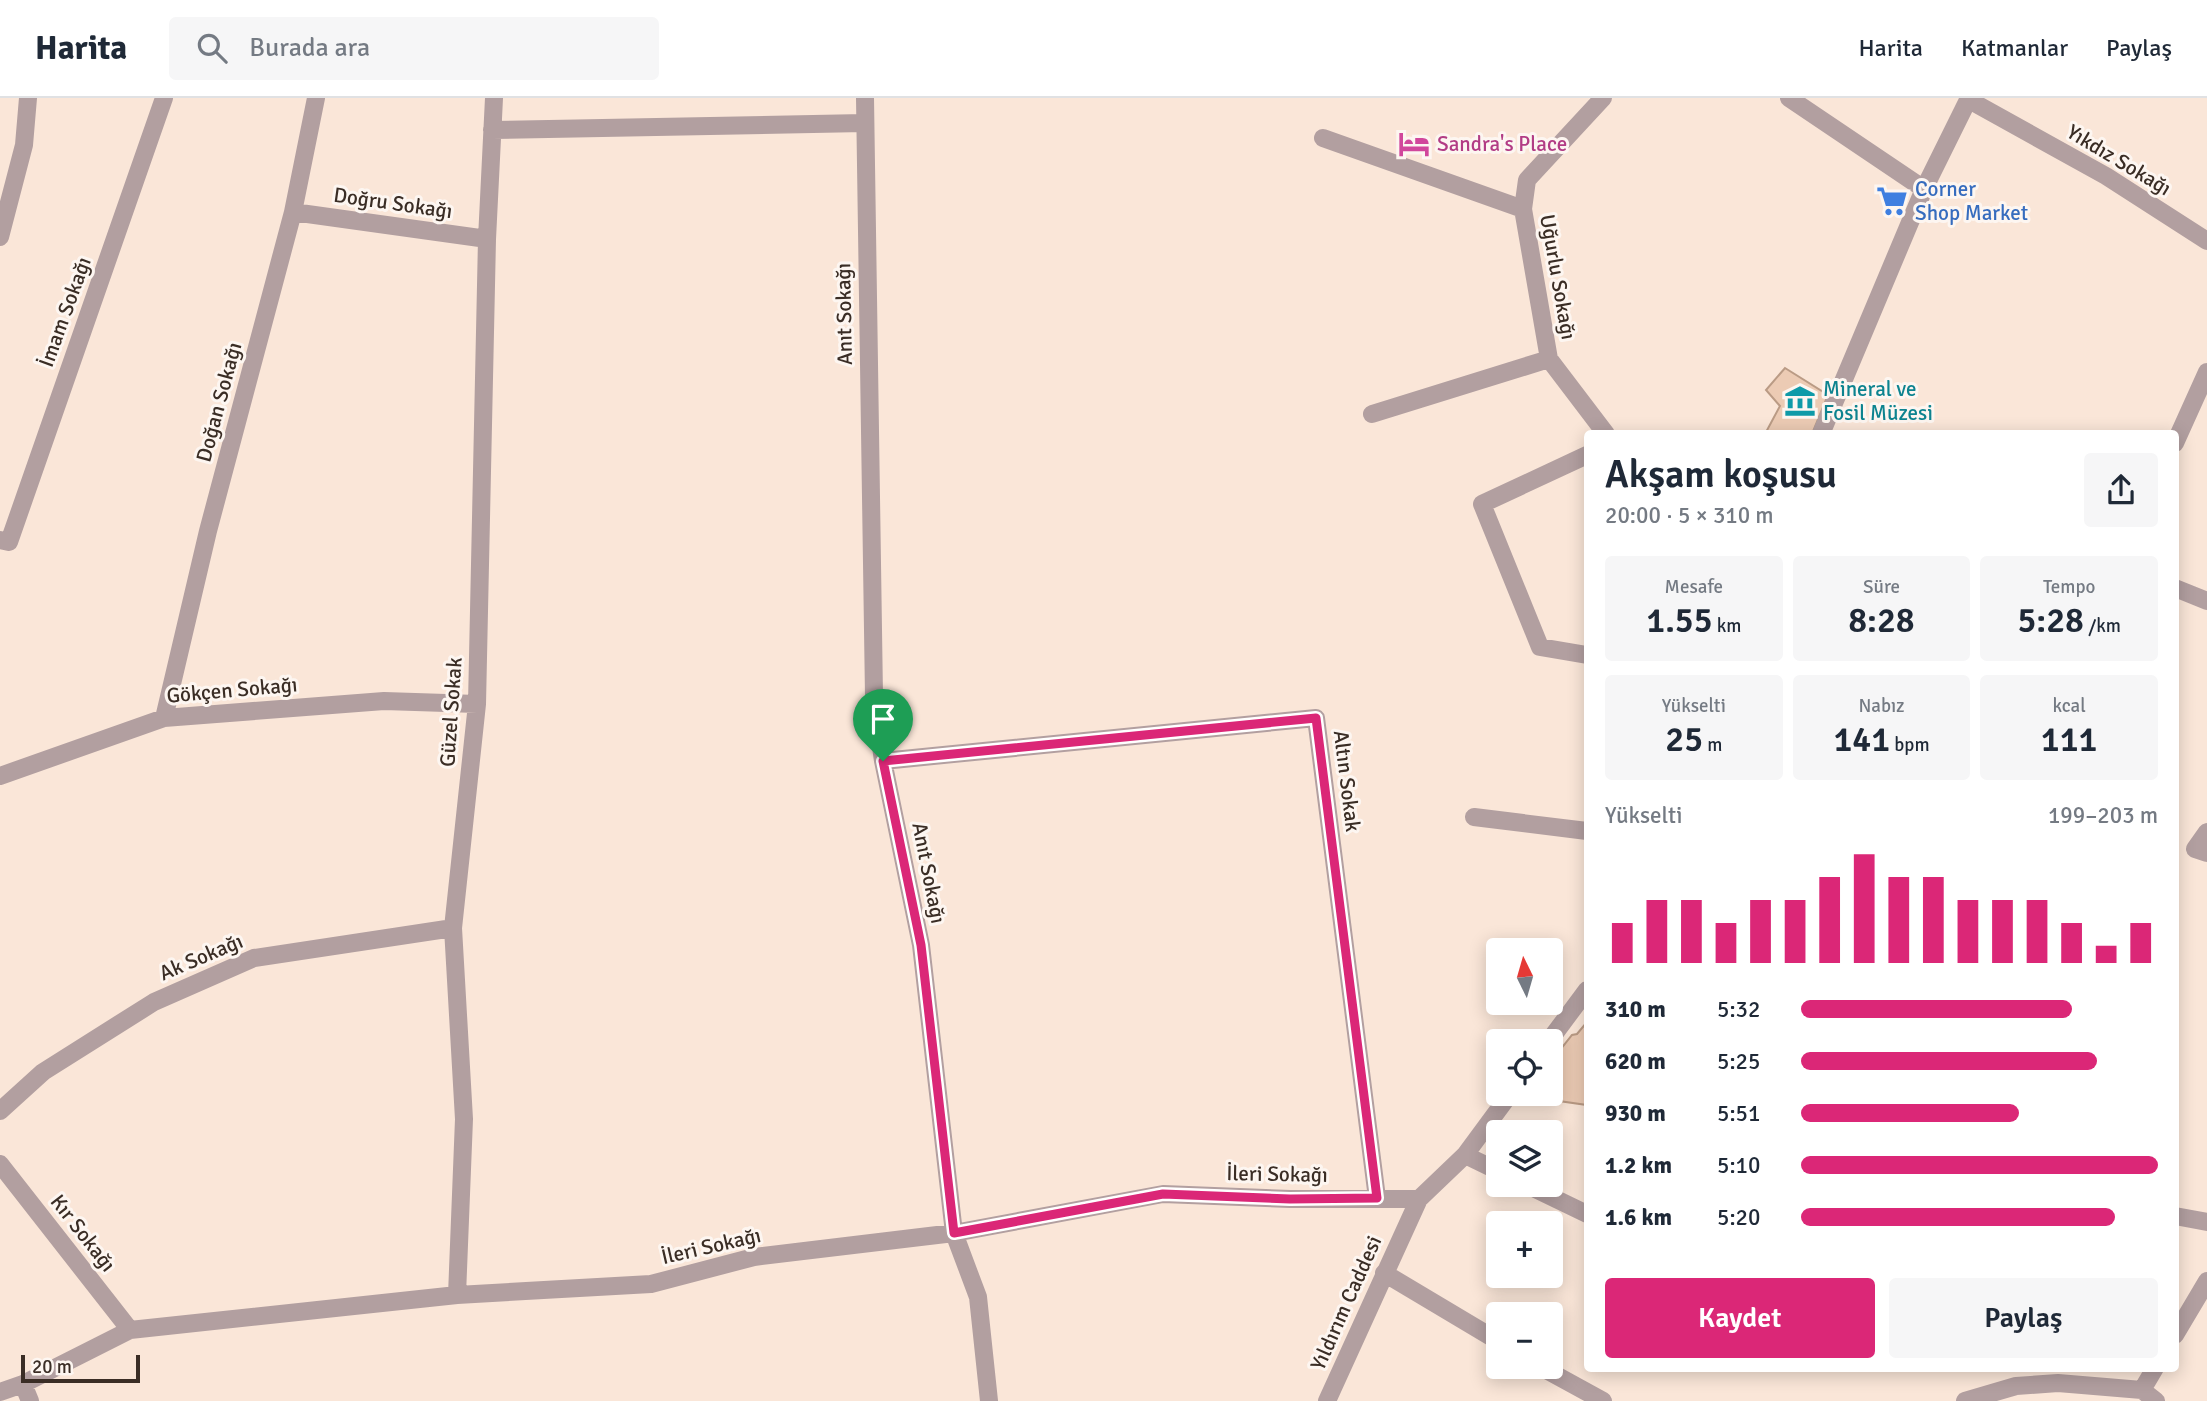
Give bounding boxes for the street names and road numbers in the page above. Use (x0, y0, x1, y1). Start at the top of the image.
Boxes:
street label: Yıkdız Sokağı (2062, 119, 2176, 201)
street label: Doğru Sokağı (332, 182, 454, 224)
street label: Uğurlu Sokağı (1534, 212, 1582, 342)
street label: İmam Sokağı (33, 253, 97, 371)
street label: Anıt Sokağı (830, 263, 858, 365)
street label: Doğan Sokağı (191, 339, 247, 465)
street label: Güzel Sokak (434, 656, 468, 768)
street label: Gökçen Sokağı (165, 671, 299, 709)
street label: Altın Sokak (1328, 729, 1366, 834)
street label: Anıt Sokağı (906, 820, 952, 926)
street label: Ak Sokağı (155, 928, 247, 986)
street label: İleri Sokağı (1226, 1160, 1328, 1188)
street label: Kır Sokağı (45, 1189, 121, 1277)
street label: İleri Sokağı (659, 1222, 763, 1270)
street label: Yıldırım Caddesi (1305, 1232, 1387, 1374)

